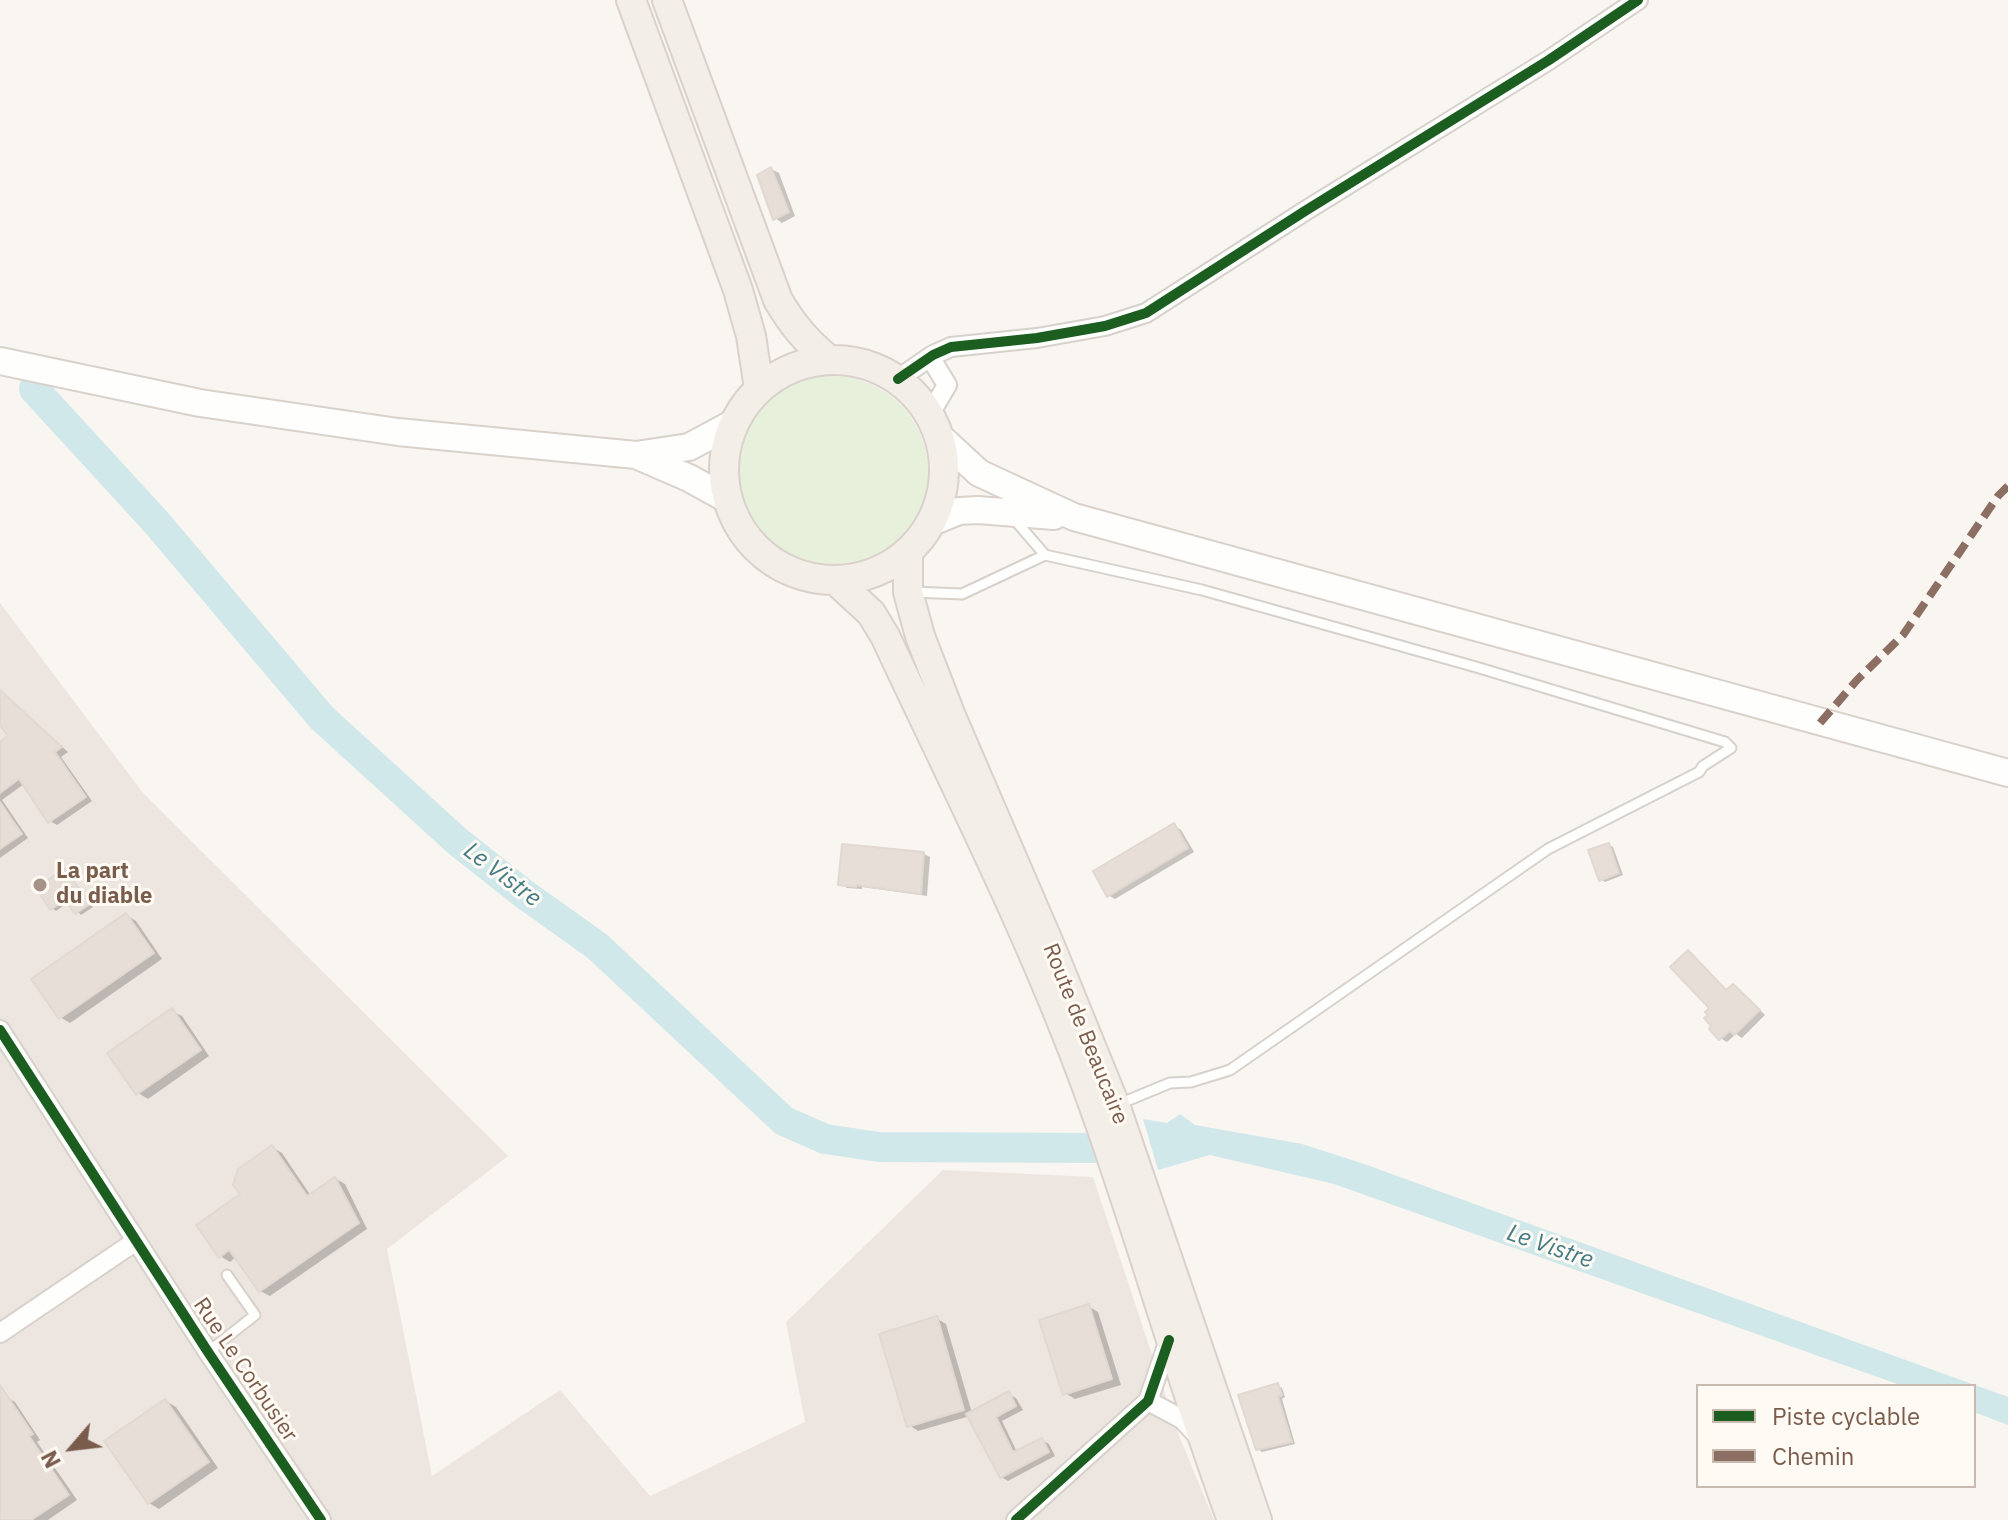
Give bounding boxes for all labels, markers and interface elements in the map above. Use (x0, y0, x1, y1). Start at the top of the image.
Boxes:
water label: Le Vistre (458, 837, 546, 913)
place label: La part du diable (56, 859, 152, 910)
marker: La part du diable (31, 876, 49, 894)
street label: Route de Beaucaire (1037, 940, 1133, 1128)
water label: Le Vistre (1503, 1219, 1597, 1275)
street label: Rue Le Corbusier (187, 1293, 303, 1447)
legend (1696, 1384, 1976, 1488)
text: Piste cyclable (1772, 1400, 1920, 1432)
north arrow (32, 1408, 112, 1488)
text: Chemin (1772, 1440, 1854, 1472)
text: N (34, 1446, 67, 1473)

